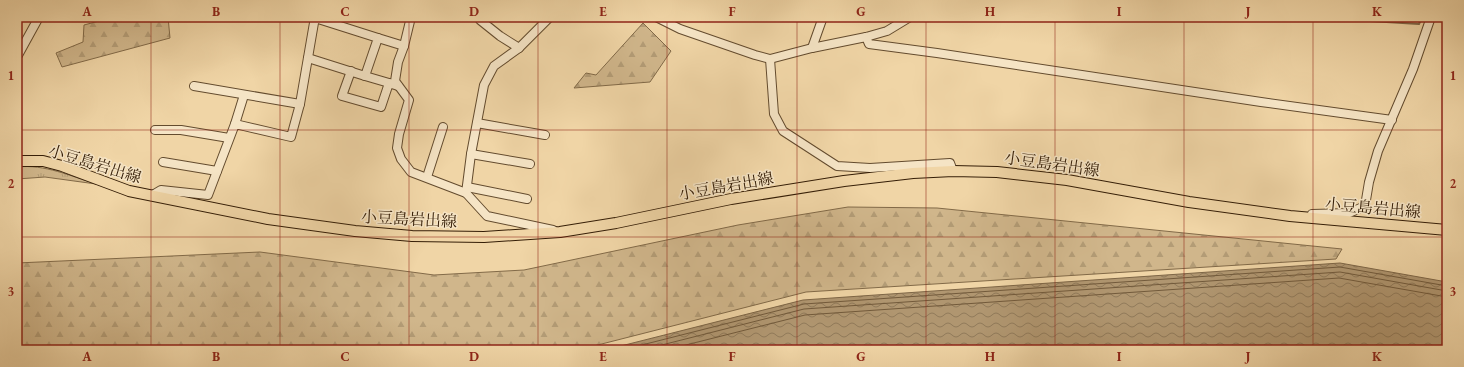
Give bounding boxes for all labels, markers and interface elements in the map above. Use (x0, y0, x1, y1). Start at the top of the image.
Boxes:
text: A (81, 3, 92, 20)
text: B (212, 3, 220, 20)
text: C (340, 3, 350, 20)
text: D (469, 3, 479, 20)
text: E (599, 3, 607, 20)
text: F (728, 3, 736, 20)
text: G (856, 3, 866, 20)
text: H (985, 3, 996, 20)
text: I (1117, 3, 1122, 20)
text: J (1244, 3, 1251, 20)
text: K (1372, 3, 1383, 20)
text: 1 (8, 67, 15, 84)
text: 1 (1450, 67, 1457, 84)
street label: 小豆島岩出線 (46, 140, 144, 188)
street label: 小豆島岩出線 (1003, 147, 1101, 181)
street label: 小豆島岩出線 (677, 167, 775, 205)
text: 2 (8, 175, 15, 192)
text: 2 (1450, 175, 1457, 192)
street label: 小豆島岩出線 (1324, 193, 1422, 223)
street label: 小豆島岩出線 (361, 206, 457, 232)
text: 3 (8, 283, 15, 300)
text: 3 (1450, 283, 1457, 300)
text: A (81, 348, 92, 365)
text: B (212, 348, 220, 365)
text: C (340, 348, 350, 365)
text: D (469, 348, 479, 365)
text: E (599, 348, 607, 365)
text: F (728, 348, 736, 365)
text: G (856, 348, 866, 365)
text: H (985, 348, 996, 365)
text: I (1117, 348, 1122, 365)
text: J (1244, 348, 1251, 365)
text: K (1372, 348, 1383, 365)

